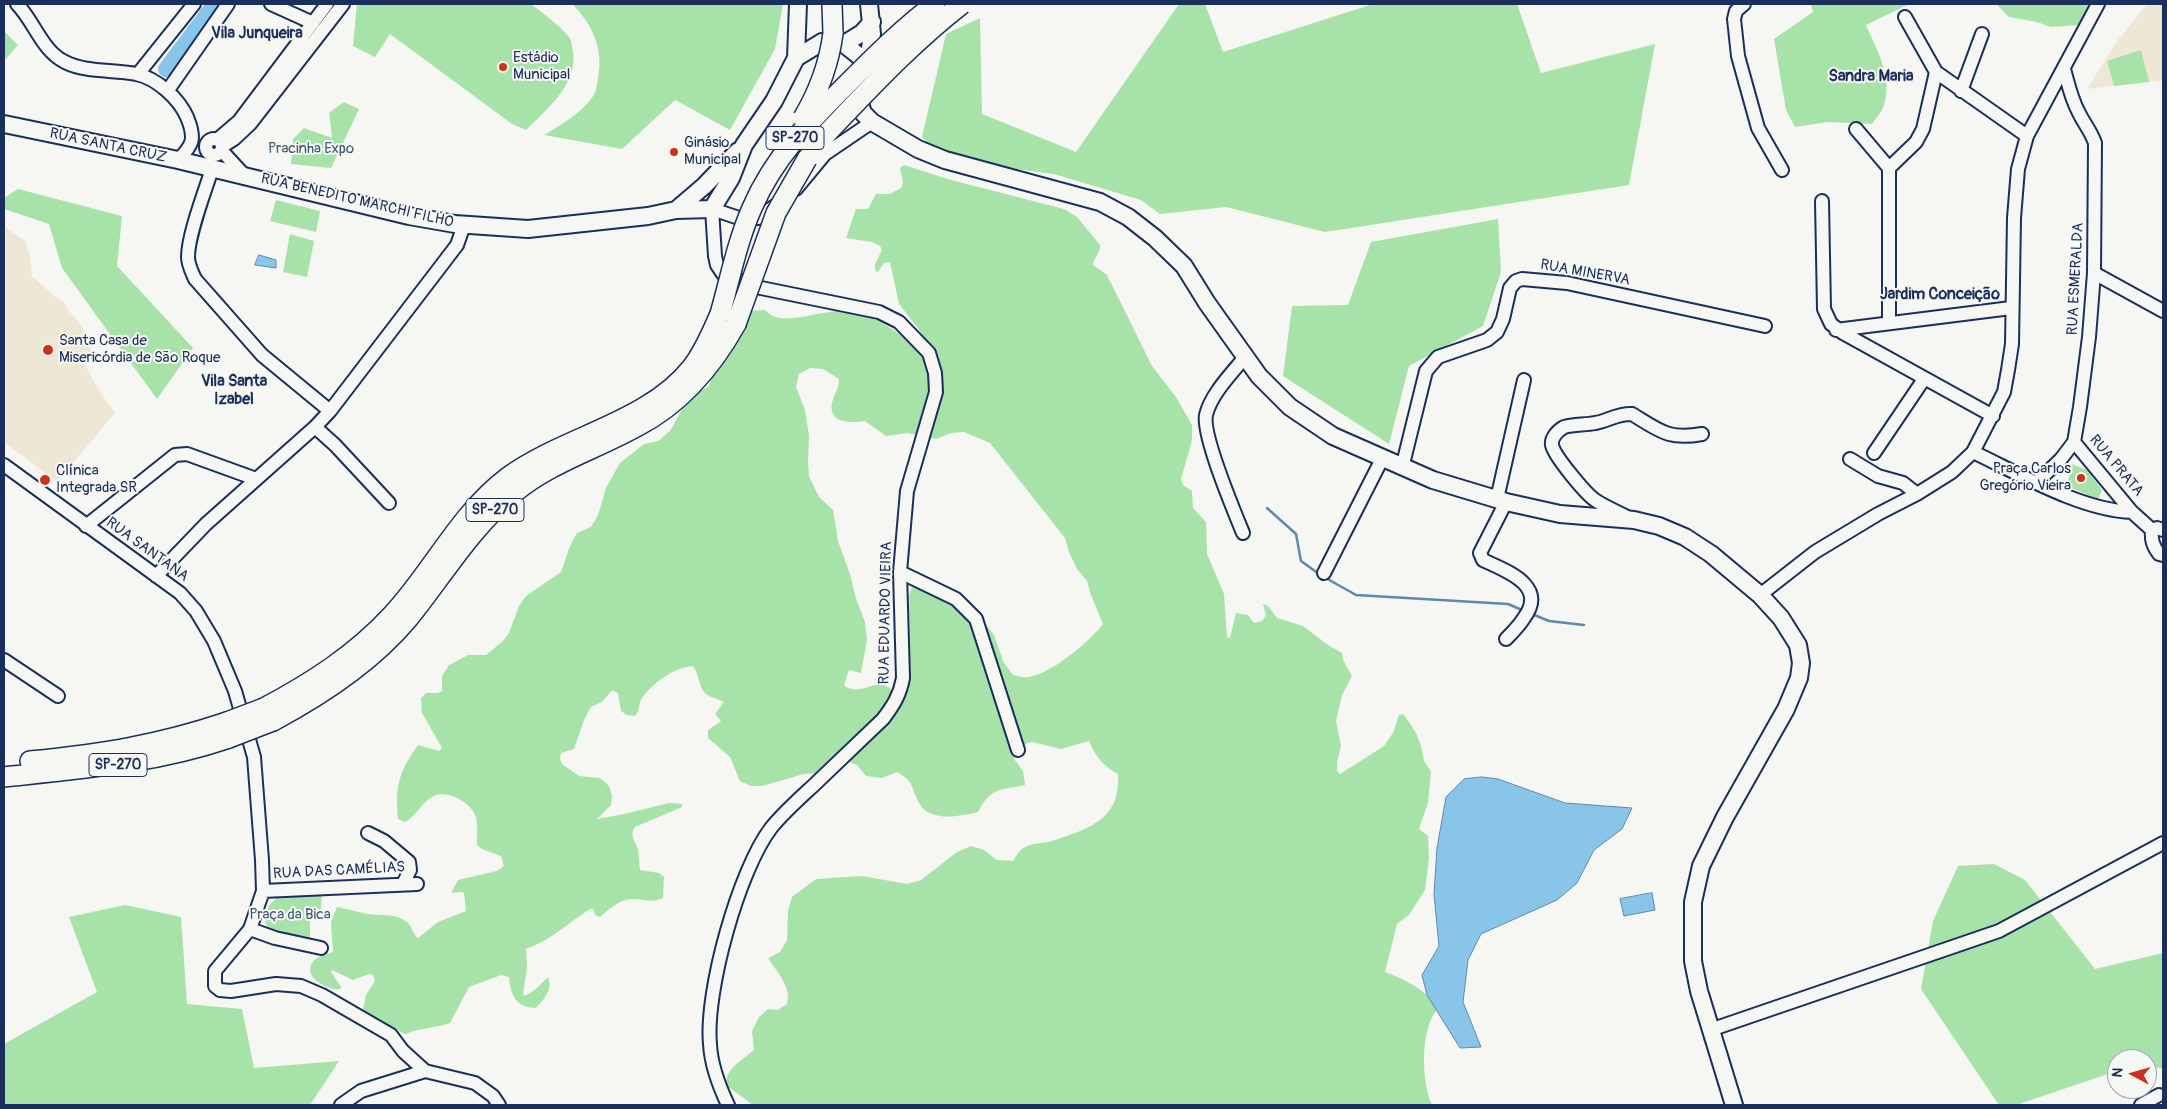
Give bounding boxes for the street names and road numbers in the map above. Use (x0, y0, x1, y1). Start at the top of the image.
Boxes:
street label: RUA SANTA CRUZ (48, 125, 168, 167)
road number: SP-270 (766, 126, 824, 150)
street label: RUA BENEDITO MARCHI FILHO (259, 170, 455, 232)
street label: RUA ESMERALDA (2064, 222, 2088, 336)
street label: RUA MINERVA (1539, 256, 1631, 290)
street label: RUA PRATA (2085, 432, 2147, 500)
road number: SP-270 (466, 498, 524, 522)
street label: RUA SANTANA (102, 514, 192, 586)
street label: RUA EDUARDO VIEIRA (876, 541, 896, 685)
road number: SP-270 (89, 754, 147, 776)
street label: RUA DAS CAMÉLIAS (273, 859, 405, 883)

